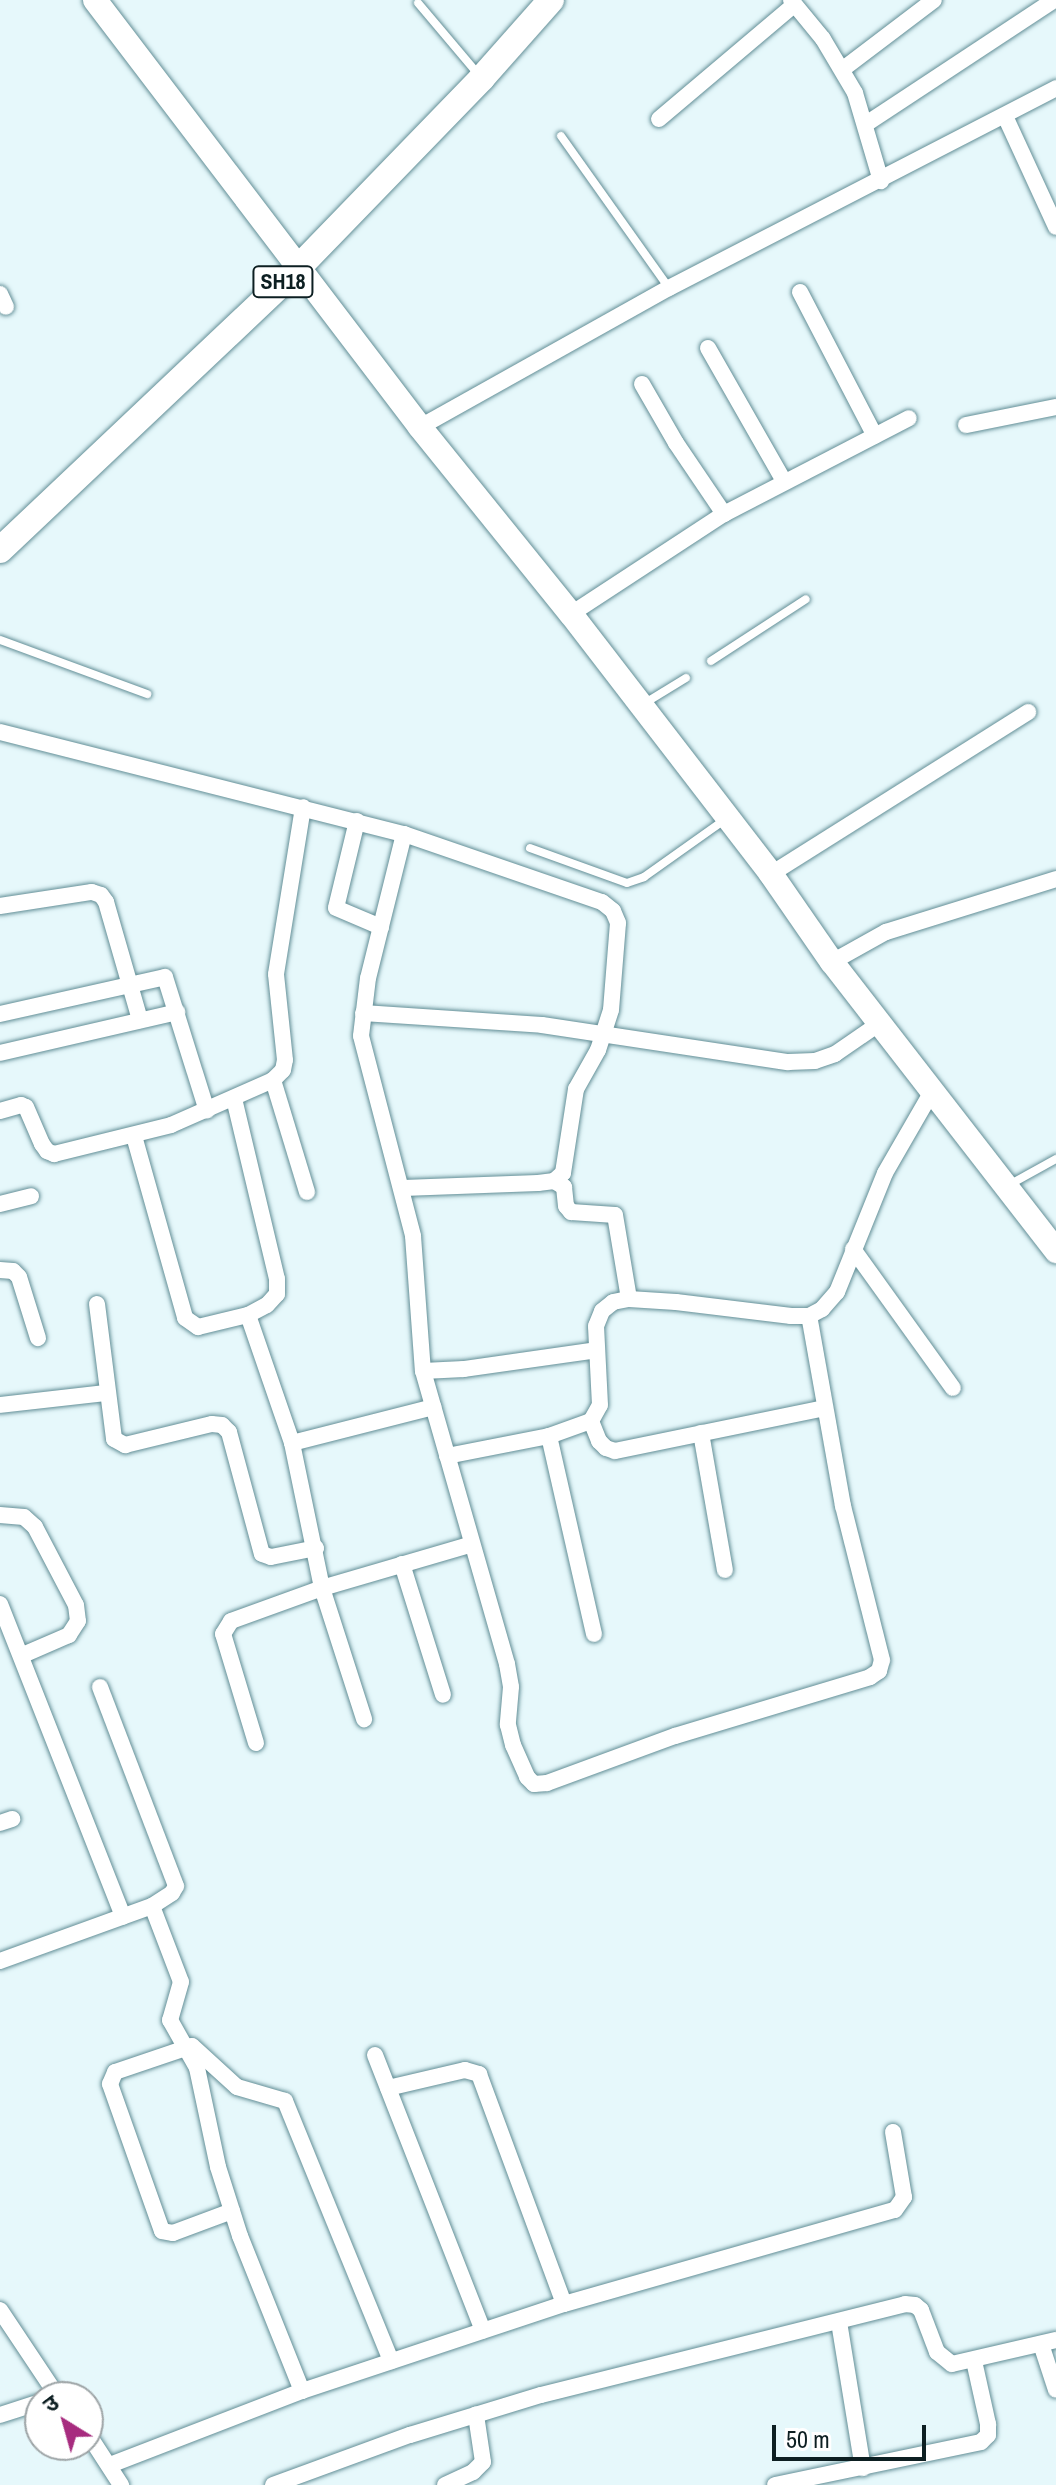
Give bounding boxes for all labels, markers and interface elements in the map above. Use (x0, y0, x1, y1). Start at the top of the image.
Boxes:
road number: SH18 (251, 264, 315, 300)
north arrow (24, 2381, 104, 2461)
text: उ (37, 2388, 65, 2419)
scale bar (776, 2409, 930, 2459)
text: 50 m (786, 2423, 830, 2455)

